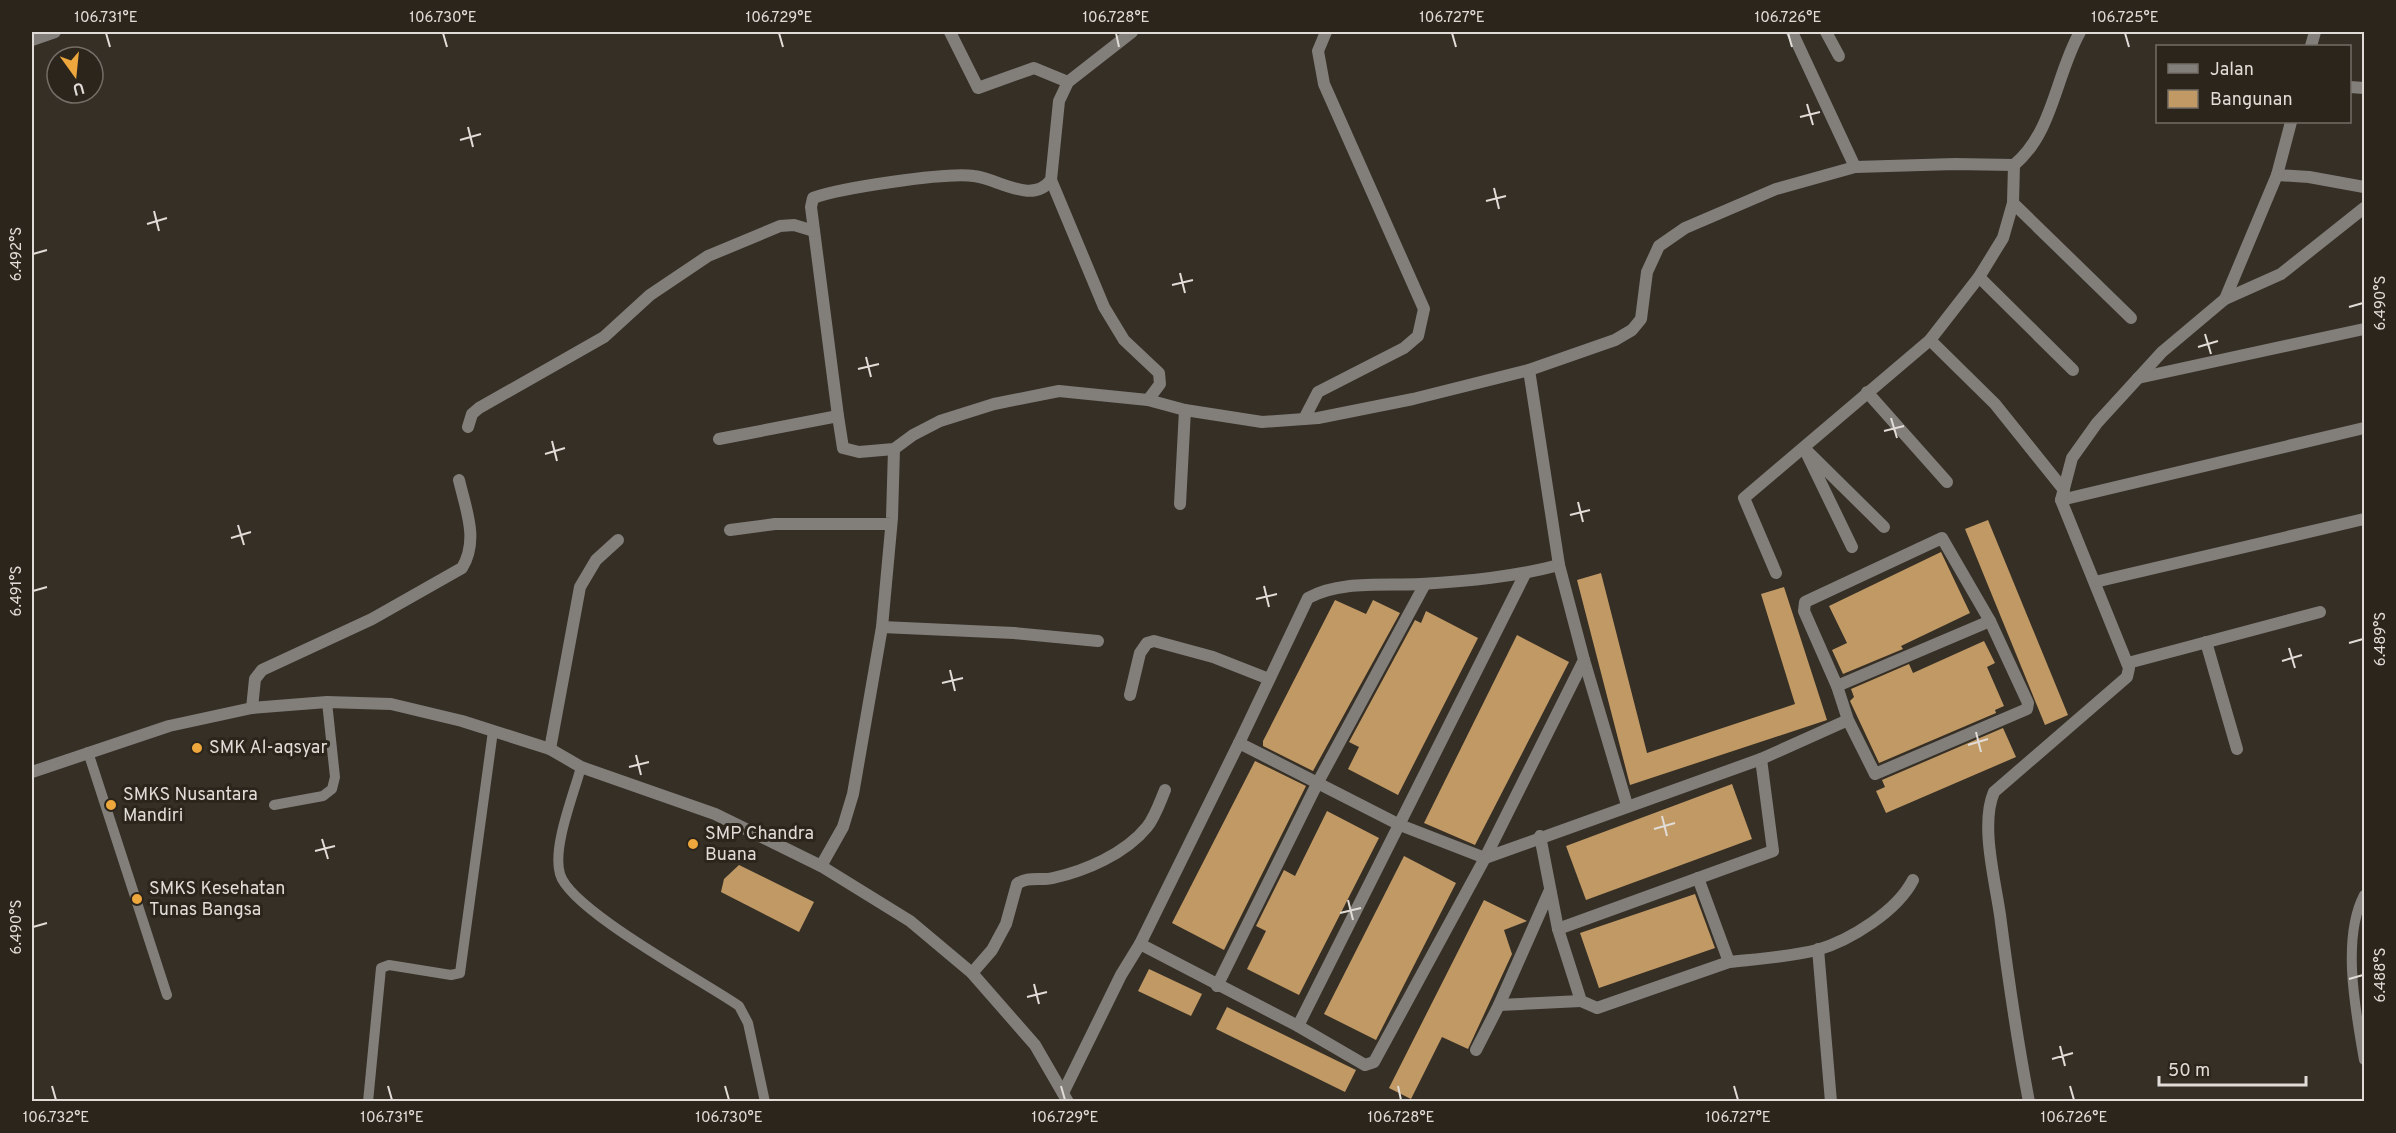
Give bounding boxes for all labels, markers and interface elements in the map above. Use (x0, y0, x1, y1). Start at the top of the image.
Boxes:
text: 106.731°E (74, 9, 138, 28)
text: 106.730°E (409, 9, 477, 28)
text: 106.729°E (746, 9, 812, 28)
text: 106.728°E (1082, 9, 1150, 28)
text: 106.727°E (1419, 9, 1485, 28)
text: 106.726°E (1755, 9, 1821, 28)
text: 106.725°E (2091, 9, 2159, 28)
north arrow (45, 45, 105, 105)
legend (2156, 45, 2351, 123)
text: Jalan (2210, 59, 2254, 82)
text: U (70, 76, 86, 99)
text: Bangunan (2210, 89, 2293, 112)
text: 6.492°S (8, 227, 27, 281)
text: 6.490°S (2372, 275, 2391, 331)
text: 6.491°S (8, 565, 27, 617)
text: 6.489°S (2372, 612, 2391, 666)
place label: SMK Al-aqsyar (209, 737, 328, 760)
marker: SMK Al-aqsyar (190, 741, 204, 755)
place label: SMKS Nusantara Mandiri (123, 784, 258, 828)
marker: SMKS Nusantara Mandiri (104, 798, 118, 812)
place label: SMP Chandra Buana (705, 823, 814, 867)
marker: SMP Chandra Buana (686, 837, 700, 851)
place label: SMKS Kesehatan Tunas Bangsa (149, 878, 285, 922)
marker: SMKS Kesehatan Tunas Bangsa (130, 892, 144, 906)
text: 6.490°S (8, 899, 27, 955)
text: 6.488°S (2372, 947, 2391, 1003)
scale bar (2159, 1049, 2306, 1087)
text: 50 m (2168, 1060, 2210, 1083)
text: 106.732°E (23, 1109, 89, 1128)
text: 106.731°E (360, 1109, 424, 1128)
text: 106.730°E (695, 1109, 763, 1128)
text: 106.729°E (1032, 1109, 1098, 1128)
text: 106.728°E (1367, 1109, 1435, 1128)
text: 106.727°E (1705, 1109, 1771, 1128)
text: 106.726°E (2041, 1109, 2107, 1128)

